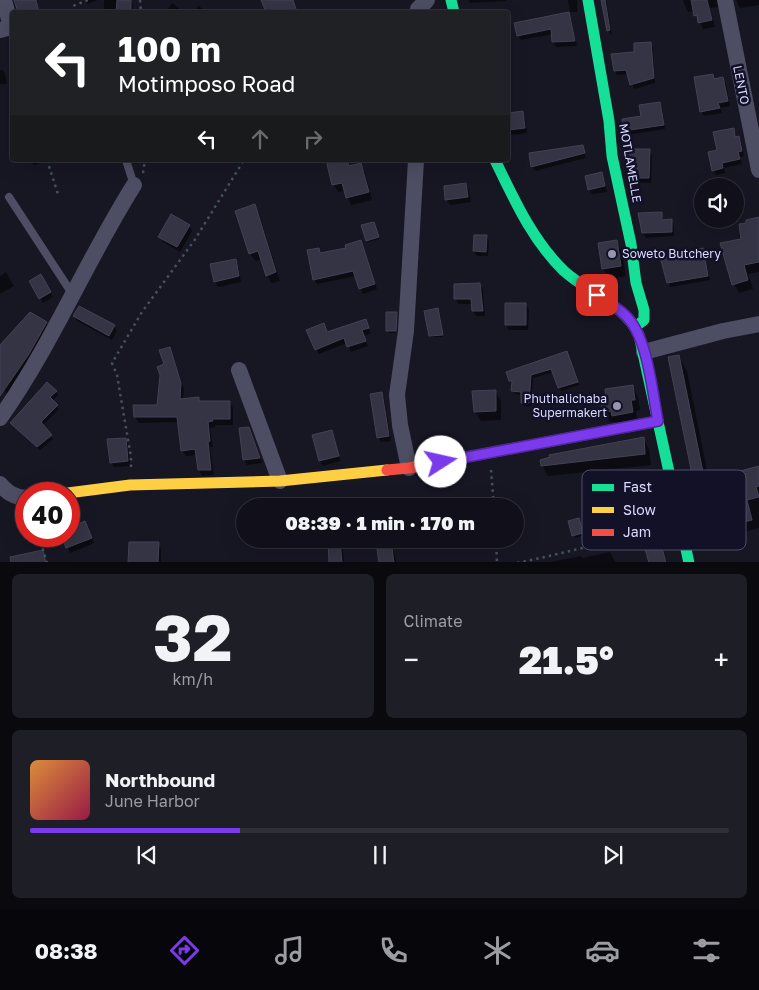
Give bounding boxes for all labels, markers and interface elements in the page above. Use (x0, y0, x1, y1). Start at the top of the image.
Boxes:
text: 100 m (118, 28, 221, 70)
icon: left (35, 30, 100, 95)
street label: LENTO (730, 64, 753, 106)
text: Motimposo Road (118, 70, 295, 97)
street label: MOTLAMELLE (616, 122, 645, 204)
icon: left (193, 125, 221, 153)
icon: ahead (246, 125, 274, 153)
icon: right (299, 125, 327, 153)
map controls (694, 178, 744, 228)
button: sound (694, 178, 744, 228)
place label: Soweto Butchery (622, 246, 721, 261)
marker: Soweto Butchery (606, 248, 618, 260)
pin (576, 274, 618, 316)
icon: arrive (583, 281, 611, 309)
place label: Phuthalichaba Supermakert (524, 391, 607, 420)
marker: Phuthalichaba Supermakert (611, 400, 623, 412)
position arrow (414, 435, 466, 487)
legend (582, 470, 746, 550)
text: Fast (623, 478, 652, 495)
speed limit sign: 40 (15, 482, 80, 547)
text: Slow (623, 501, 656, 518)
text: 08:39 · 1 min · 170 m (285, 511, 475, 534)
text: Jam (623, 523, 651, 540)
text: 32 (153, 597, 232, 675)
text: Climate (404, 611, 463, 631)
text: 21.5° (519, 637, 614, 682)
text: − (404, 643, 419, 676)
text: + (714, 643, 729, 676)
text: km/h (172, 669, 213, 689)
text: Northbound (105, 768, 215, 791)
text: June Harbor (105, 791, 200, 811)
icon: previous (133, 841, 161, 869)
icon: pause (366, 841, 394, 869)
icon: next (599, 841, 627, 869)
icon: directions (167, 933, 202, 968)
icon: music (272, 933, 307, 968)
icon: phone (376, 933, 411, 968)
icon: climate (480, 933, 515, 968)
icon: car (585, 933, 620, 968)
icon: filters (689, 933, 724, 968)
text: 08:38 (35, 937, 98, 964)

